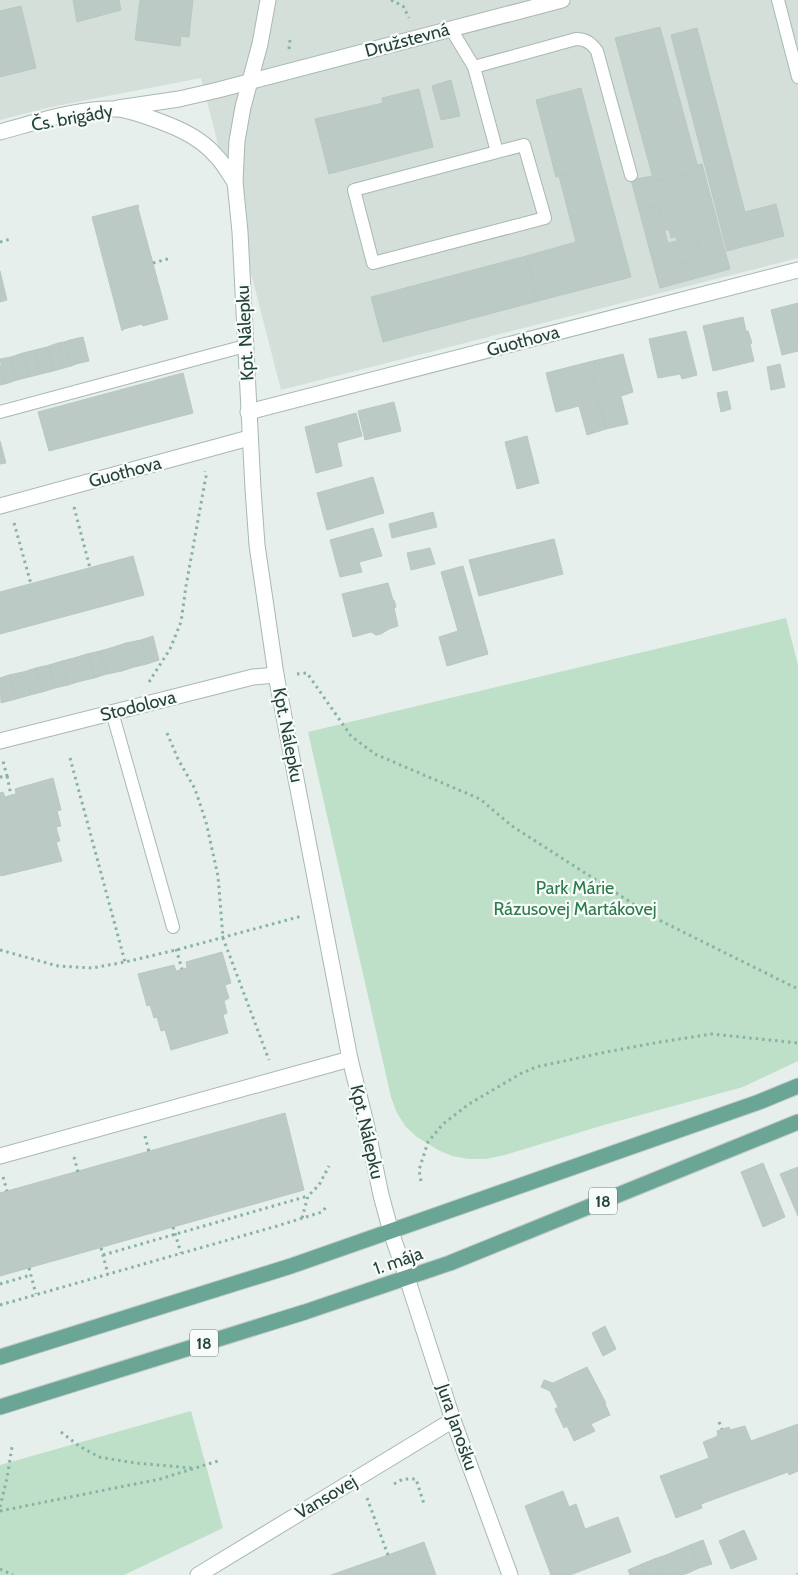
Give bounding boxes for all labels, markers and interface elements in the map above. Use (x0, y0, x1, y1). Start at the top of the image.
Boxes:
street label: Družstevná (362, 18, 452, 62)
street label: Čs. brigády (29, 100, 115, 136)
street label: Kpt. Nálepku (232, 284, 258, 382)
street label: Guothova (484, 321, 562, 361)
street label: Guothova (86, 452, 164, 492)
street label: Stodolova (98, 686, 179, 726)
street label: Kpt. Nálepku (268, 686, 308, 784)
park label: Park Márie Rázusovej Martákovej (494, 877, 656, 920)
street label: Kpt. Nálepku (345, 1083, 389, 1181)
road number: 18 (589, 1188, 617, 1214)
street label: 1. mája (371, 1242, 426, 1280)
road number: 18 (190, 1330, 218, 1356)
street label: Jura Janošku (432, 1380, 482, 1473)
street label: Vansovej (291, 1470, 361, 1524)

